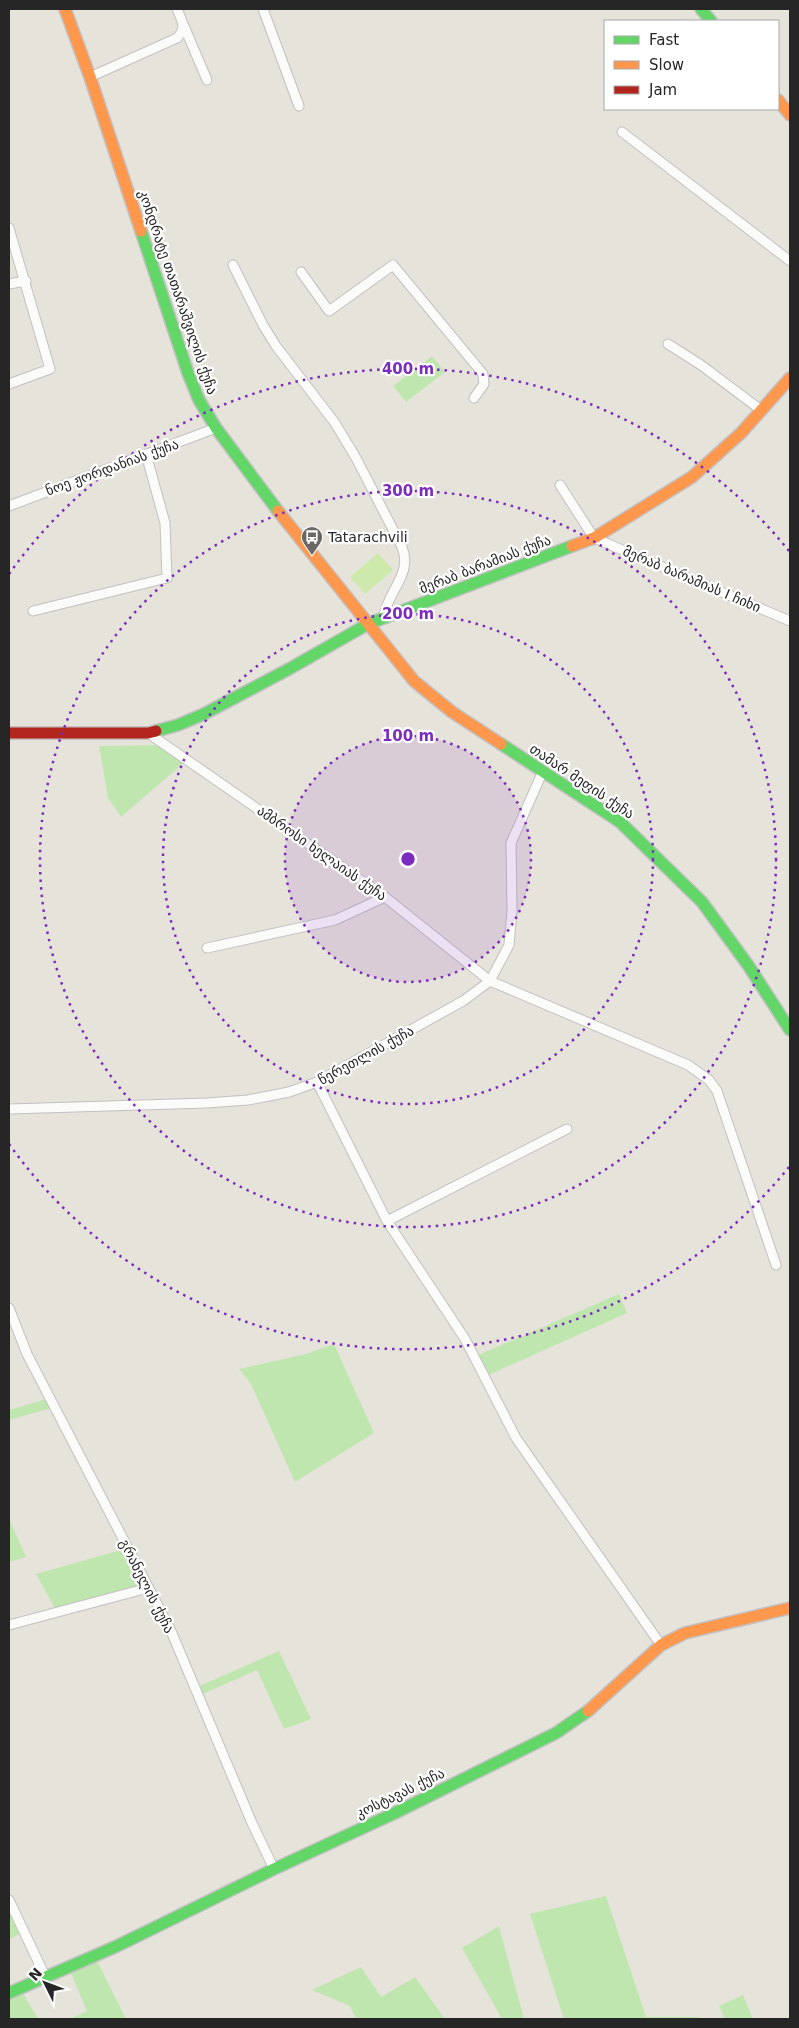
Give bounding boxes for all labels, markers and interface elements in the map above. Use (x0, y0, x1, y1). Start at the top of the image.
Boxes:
legend (604, 20, 779, 110)
text: Fast (649, 31, 679, 49)
text: Slow (649, 56, 684, 74)
text: Jam (648, 81, 677, 99)
street label: კონდრატე თათარაშვილის ქუჩა (135, 188, 221, 396)
text: 400 m (382, 360, 434, 378)
street label: ნოე ჟორდანიას ქუჩა (43, 436, 181, 498)
text: 300 m (382, 482, 434, 500)
bus stop icon: Tatarachvili (300, 525, 324, 556)
place label: Tatarachvili (327, 529, 408, 545)
street label: მერაბ ბარამიას ქუჩა (417, 532, 553, 596)
street label: მერაბ ბარამიას I ჩიხი (621, 543, 763, 615)
text: 200 m (382, 605, 434, 623)
text: 100 m (382, 727, 434, 745)
street label: თამარ მეფის ქუჩა (527, 740, 637, 822)
street label: ამბროსი ხელაიას ქუჩა (254, 802, 390, 904)
centre of rings (399, 850, 417, 868)
street label: წერეთლის ქუჩა (315, 1022, 417, 1088)
street label: გრანელის ქუჩა (116, 1536, 178, 1636)
street label: კოსტავას ქუჩა (353, 1765, 447, 1821)
north arrow (20, 1958, 70, 2008)
text: N (25, 1965, 45, 1984)

